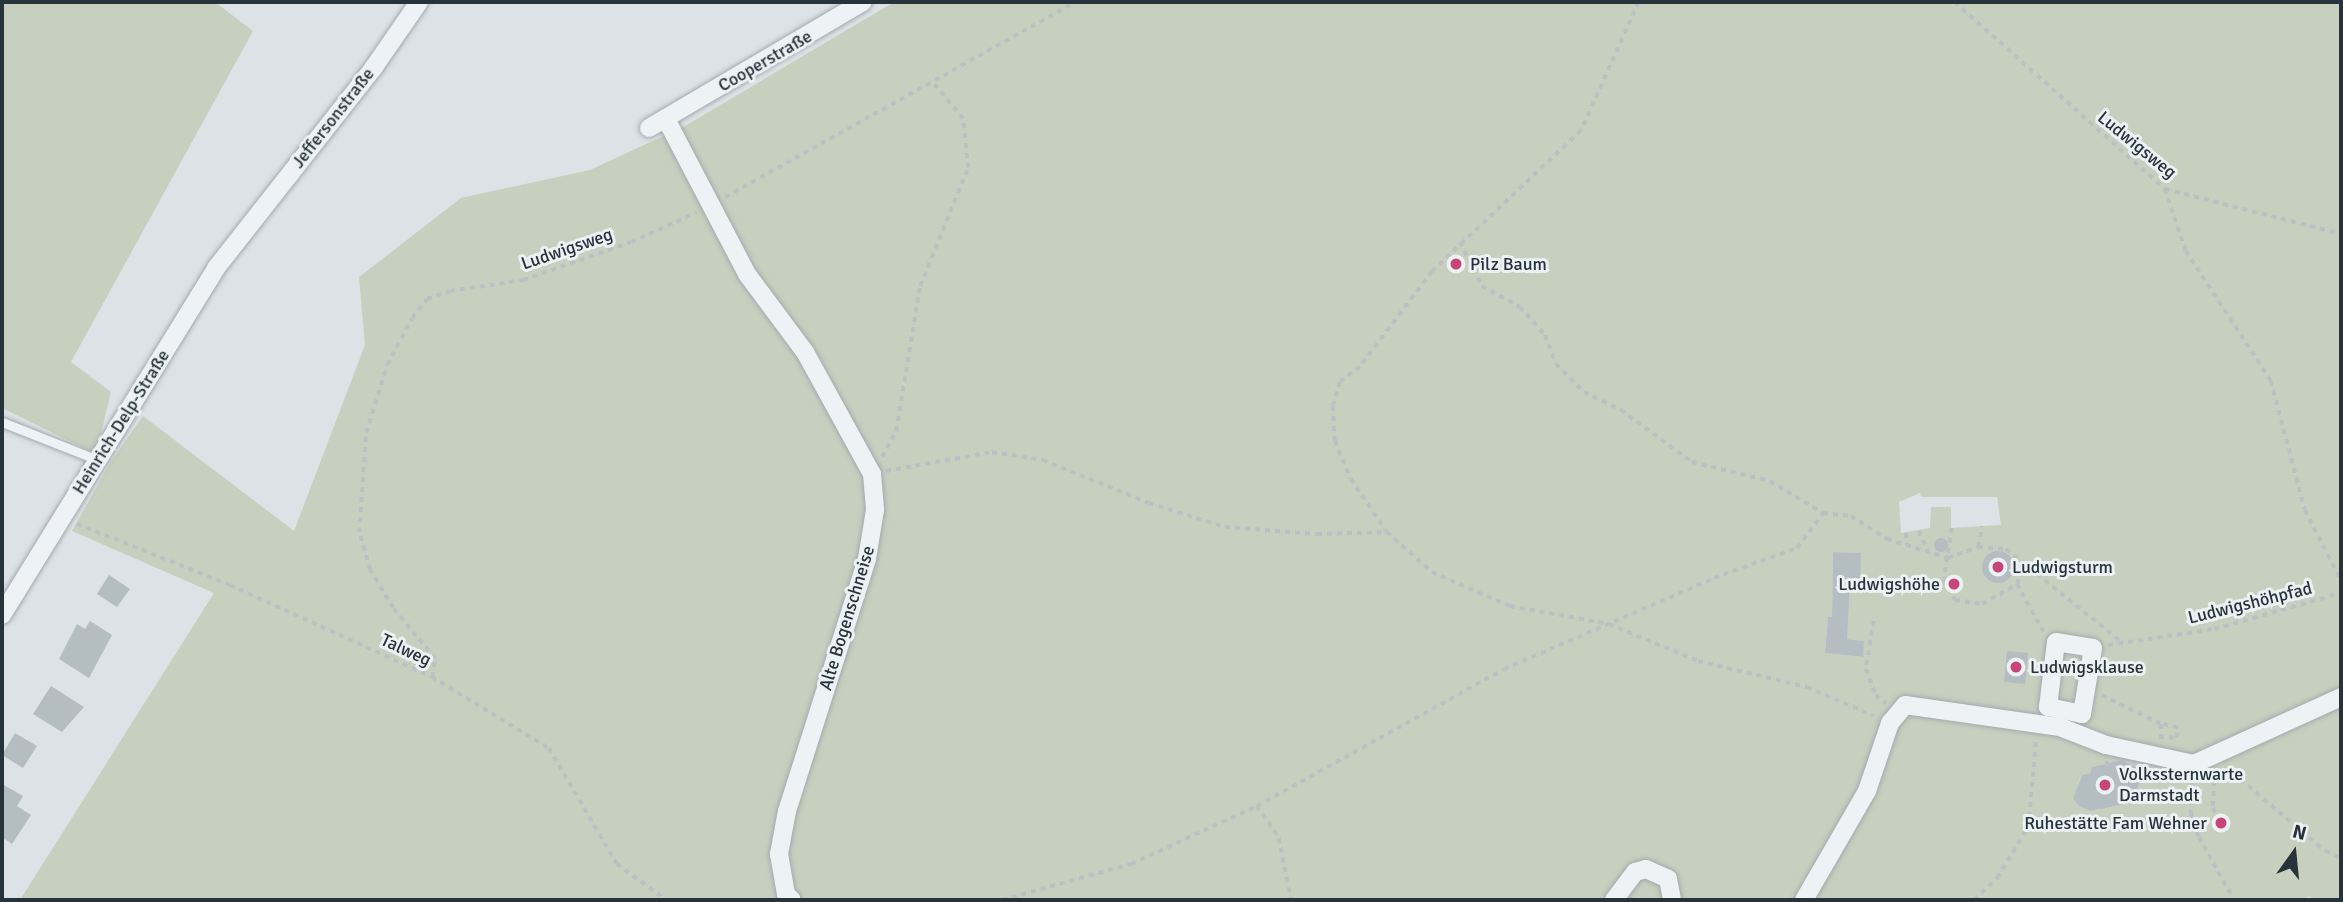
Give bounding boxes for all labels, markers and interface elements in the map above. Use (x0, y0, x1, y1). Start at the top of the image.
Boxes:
street label: Cooperstraße (714, 25, 816, 97)
street label: Jeffersonstraße (287, 64, 379, 172)
street label: Ludwigsweg (2093, 107, 2181, 183)
street label: Ludwigsweg (519, 223, 615, 275)
place label: Pilz Baum (1470, 253, 1547, 275)
marker: Pilz Baum (1448, 256, 1464, 272)
street label: Heinrich-Delp-Straße (68, 346, 174, 498)
street label: Alte Bogenschneise (815, 543, 879, 693)
place label: Ludwigsturm (2012, 556, 2113, 578)
marker: Ludwigsturm (1990, 559, 2006, 575)
place label: Ludwigshöhe (1838, 573, 1940, 595)
marker: Ludwigshöhe (1946, 576, 1962, 592)
street label: Ludwigshöhpfad (2186, 577, 2314, 629)
street label: Talweg (377, 629, 435, 671)
place label: Ludwigsklause (2030, 656, 2144, 678)
marker: Ludwigsklause (2008, 659, 2024, 675)
place label: Volkssternwarte Darmstadt (2119, 764, 2243, 806)
marker: Volkssternwarte Darmstadt (2097, 777, 2113, 793)
place label: Ruhestätte Fam Wehner (2024, 812, 2207, 834)
marker: Ruhestätte Fam Wehner (2213, 815, 2229, 831)
north arrow (2259, 818, 2329, 888)
text: N (2290, 819, 2309, 846)

